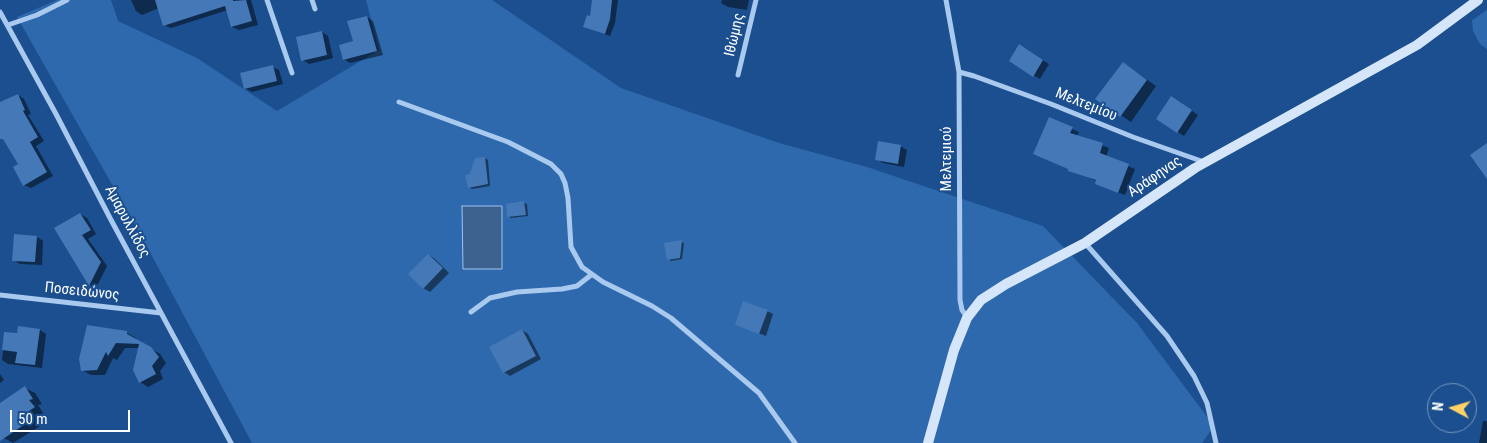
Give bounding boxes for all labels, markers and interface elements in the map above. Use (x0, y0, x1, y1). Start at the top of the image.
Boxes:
street label: Ιθώμης (721, 12, 749, 58)
street label: Μελτεμίου (1053, 85, 1119, 125)
street label: Μελτεμιού (938, 127, 956, 191)
street label: Αράφηνας (1125, 152, 1185, 202)
street label: Αμαρυλλίδος (100, 183, 154, 261)
street label: Ποσειδώνος (44, 279, 120, 305)
north arrow (1427, 383, 1477, 433)
scale bar (12, 400, 132, 432)
text: N (1430, 401, 1446, 412)
text: 50 m (18, 410, 48, 428)

